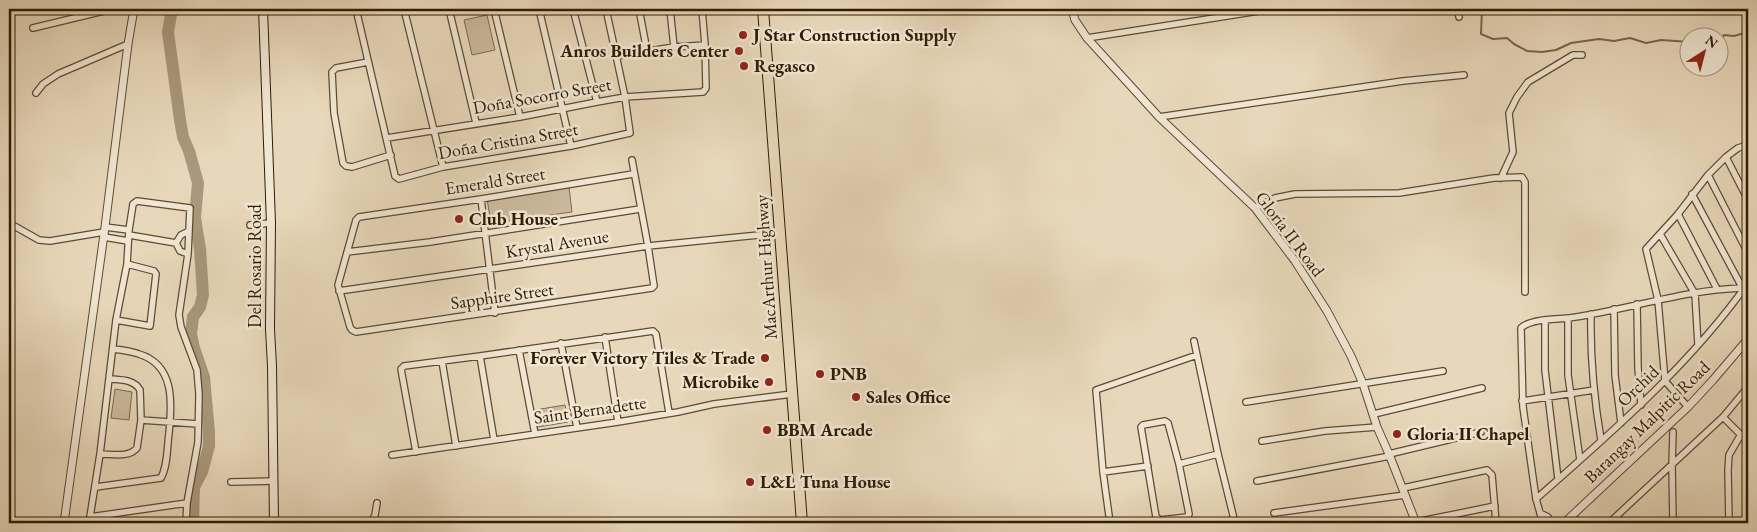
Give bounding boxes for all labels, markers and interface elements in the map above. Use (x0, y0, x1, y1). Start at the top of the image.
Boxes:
place label: J Star Construction Supply (751, 23, 957, 46)
north arrow (1680, 28, 1730, 78)
marker: J Star Construction Supply (737, 29, 749, 41)
text: N (1702, 31, 1722, 52)
place label: Anros Builders Center (559, 39, 730, 62)
marker: Anros Builders Center (733, 45, 745, 57)
place label: Regasco (754, 54, 815, 77)
marker: Regasco (738, 60, 750, 72)
street label: Doña Socorro Street (471, 72, 613, 119)
street label: Doña Cristina Street (436, 117, 580, 164)
street label: Emerald Street (443, 161, 547, 200)
street label: Gloria II Road (1251, 186, 1331, 282)
street label: MacArthur Highway (749, 194, 782, 340)
street label: Del Rosario Road (243, 203, 266, 328)
place label: Club House (469, 207, 559, 230)
marker: Club House (453, 213, 465, 225)
street label: Krystal Avenue (504, 224, 610, 263)
street label: Sapphire Street (449, 277, 555, 314)
place label: Forever Victory Tiles & Trade (530, 346, 755, 369)
marker: Forever Victory Tiles & Trade (759, 352, 771, 364)
street label: Barangay Malpitic Road (1579, 355, 1715, 488)
street label: Orchid (1612, 359, 1664, 411)
place label: PNB (830, 362, 867, 385)
marker: PNB (814, 368, 826, 380)
place label: Microbike (682, 370, 759, 393)
marker: Microbike (763, 376, 775, 388)
place label: Sales Office (866, 385, 951, 408)
street label: Saint Bernadette (532, 390, 648, 429)
marker: Sales Office (850, 391, 862, 403)
place label: BBM Arcade (777, 418, 873, 441)
place label: Gloria II Chapel (1407, 422, 1529, 445)
marker: BBM Arcade (761, 424, 773, 436)
marker: Gloria II Chapel (1391, 428, 1403, 440)
place label: L&L Tuna House (760, 470, 891, 493)
marker: L&L Tuna House (744, 476, 756, 488)

